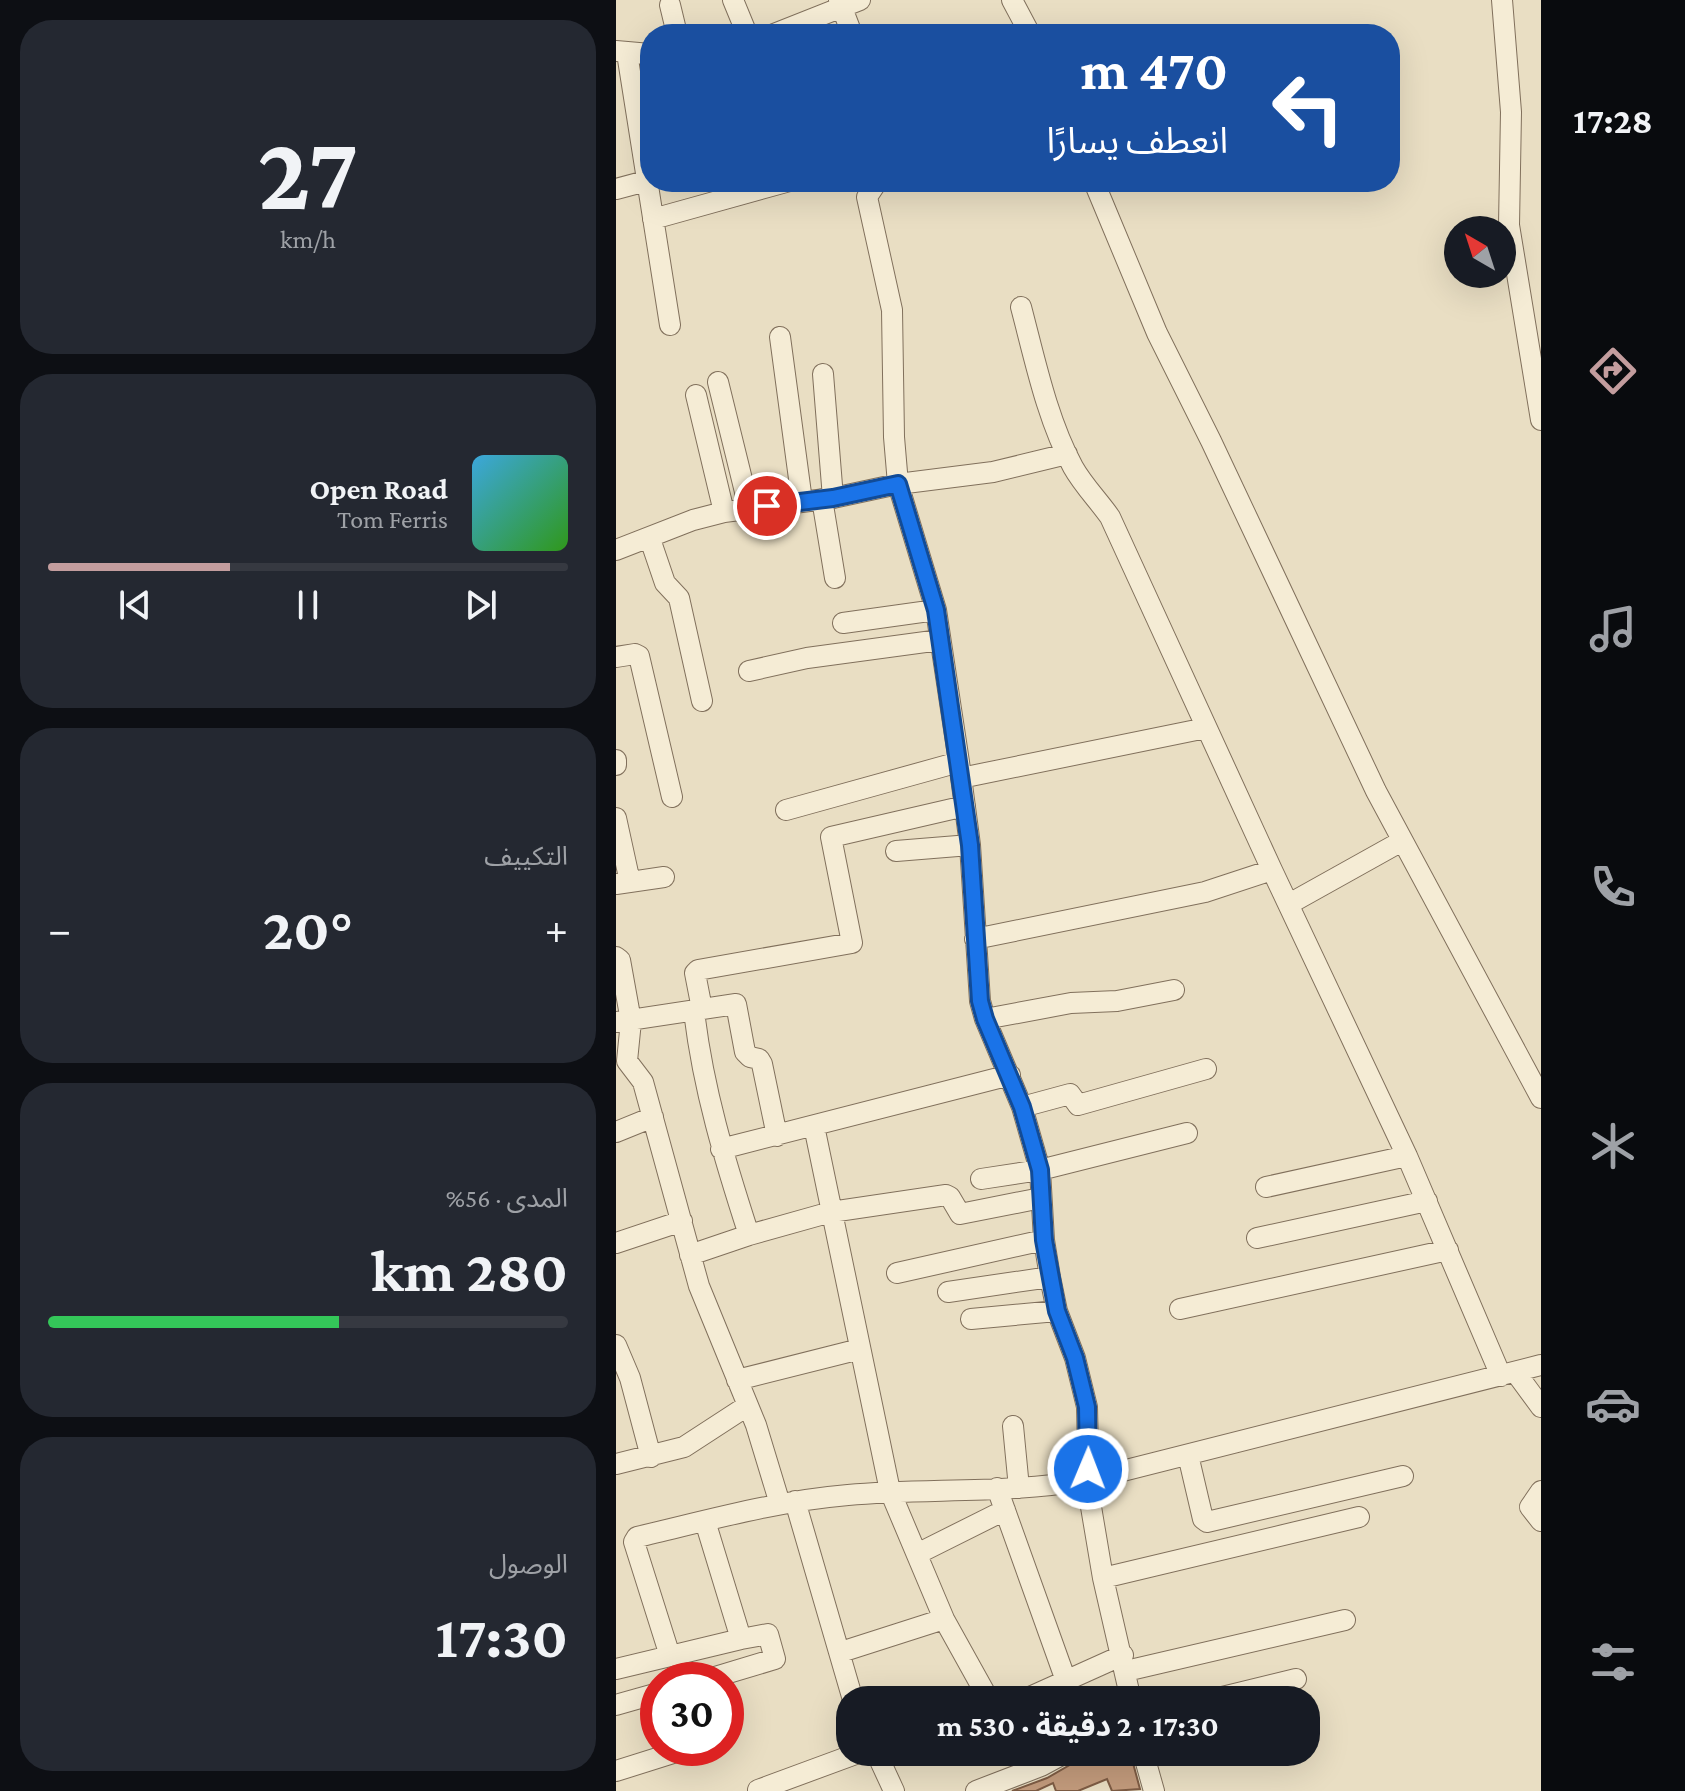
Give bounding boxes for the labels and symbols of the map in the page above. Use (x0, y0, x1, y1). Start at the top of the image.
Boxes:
north arrow (1444, 216, 1516, 288)
pin (733, 472, 801, 540)
position arrow (1046, 1427, 1130, 1511)
speed limit sign: 30 (640, 1662, 744, 1766)

